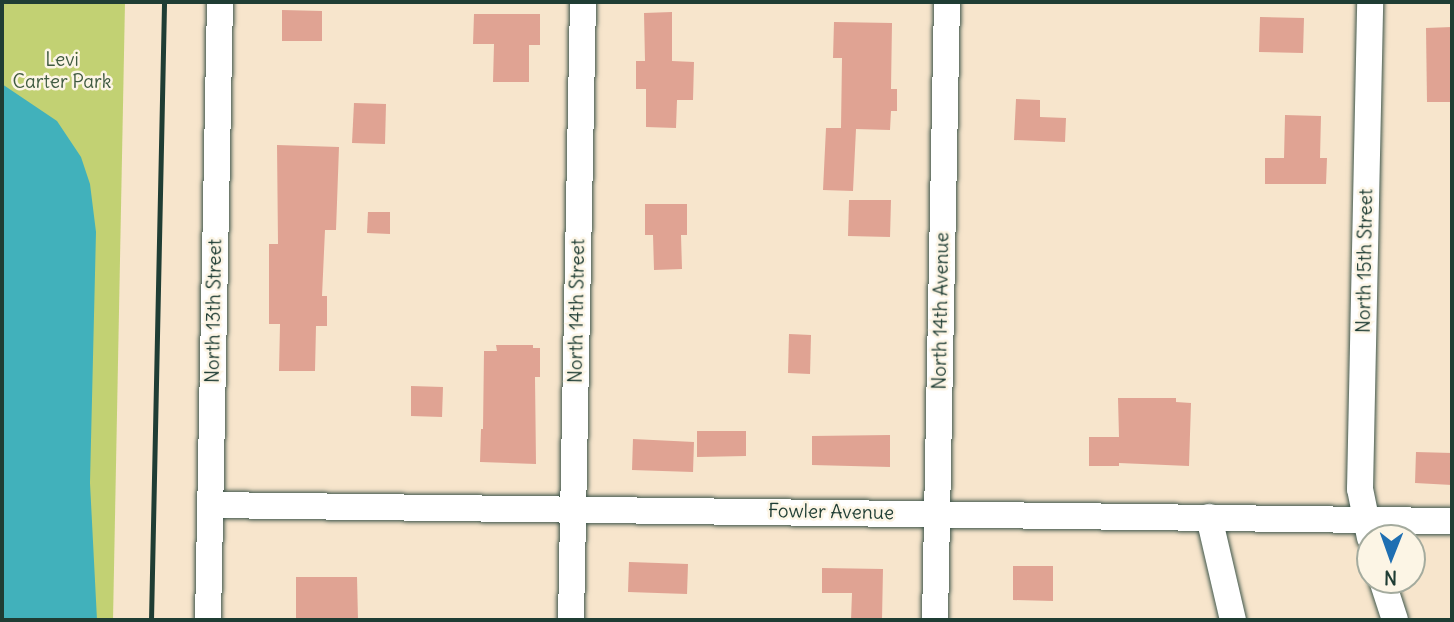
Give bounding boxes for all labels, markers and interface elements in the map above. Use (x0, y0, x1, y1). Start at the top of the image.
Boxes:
park label: Levi Carter Park (13, 49, 111, 93)
street label: North 15th Street (1352, 189, 1378, 333)
street label: North 14th Avenue (928, 232, 954, 390)
street label: North 13th Street (201, 239, 227, 383)
street label: North 14th Street (564, 239, 590, 383)
street label: Fowler Avenue (768, 500, 894, 524)
north arrow (1356, 524, 1426, 594)
text: N (1384, 566, 1397, 590)

